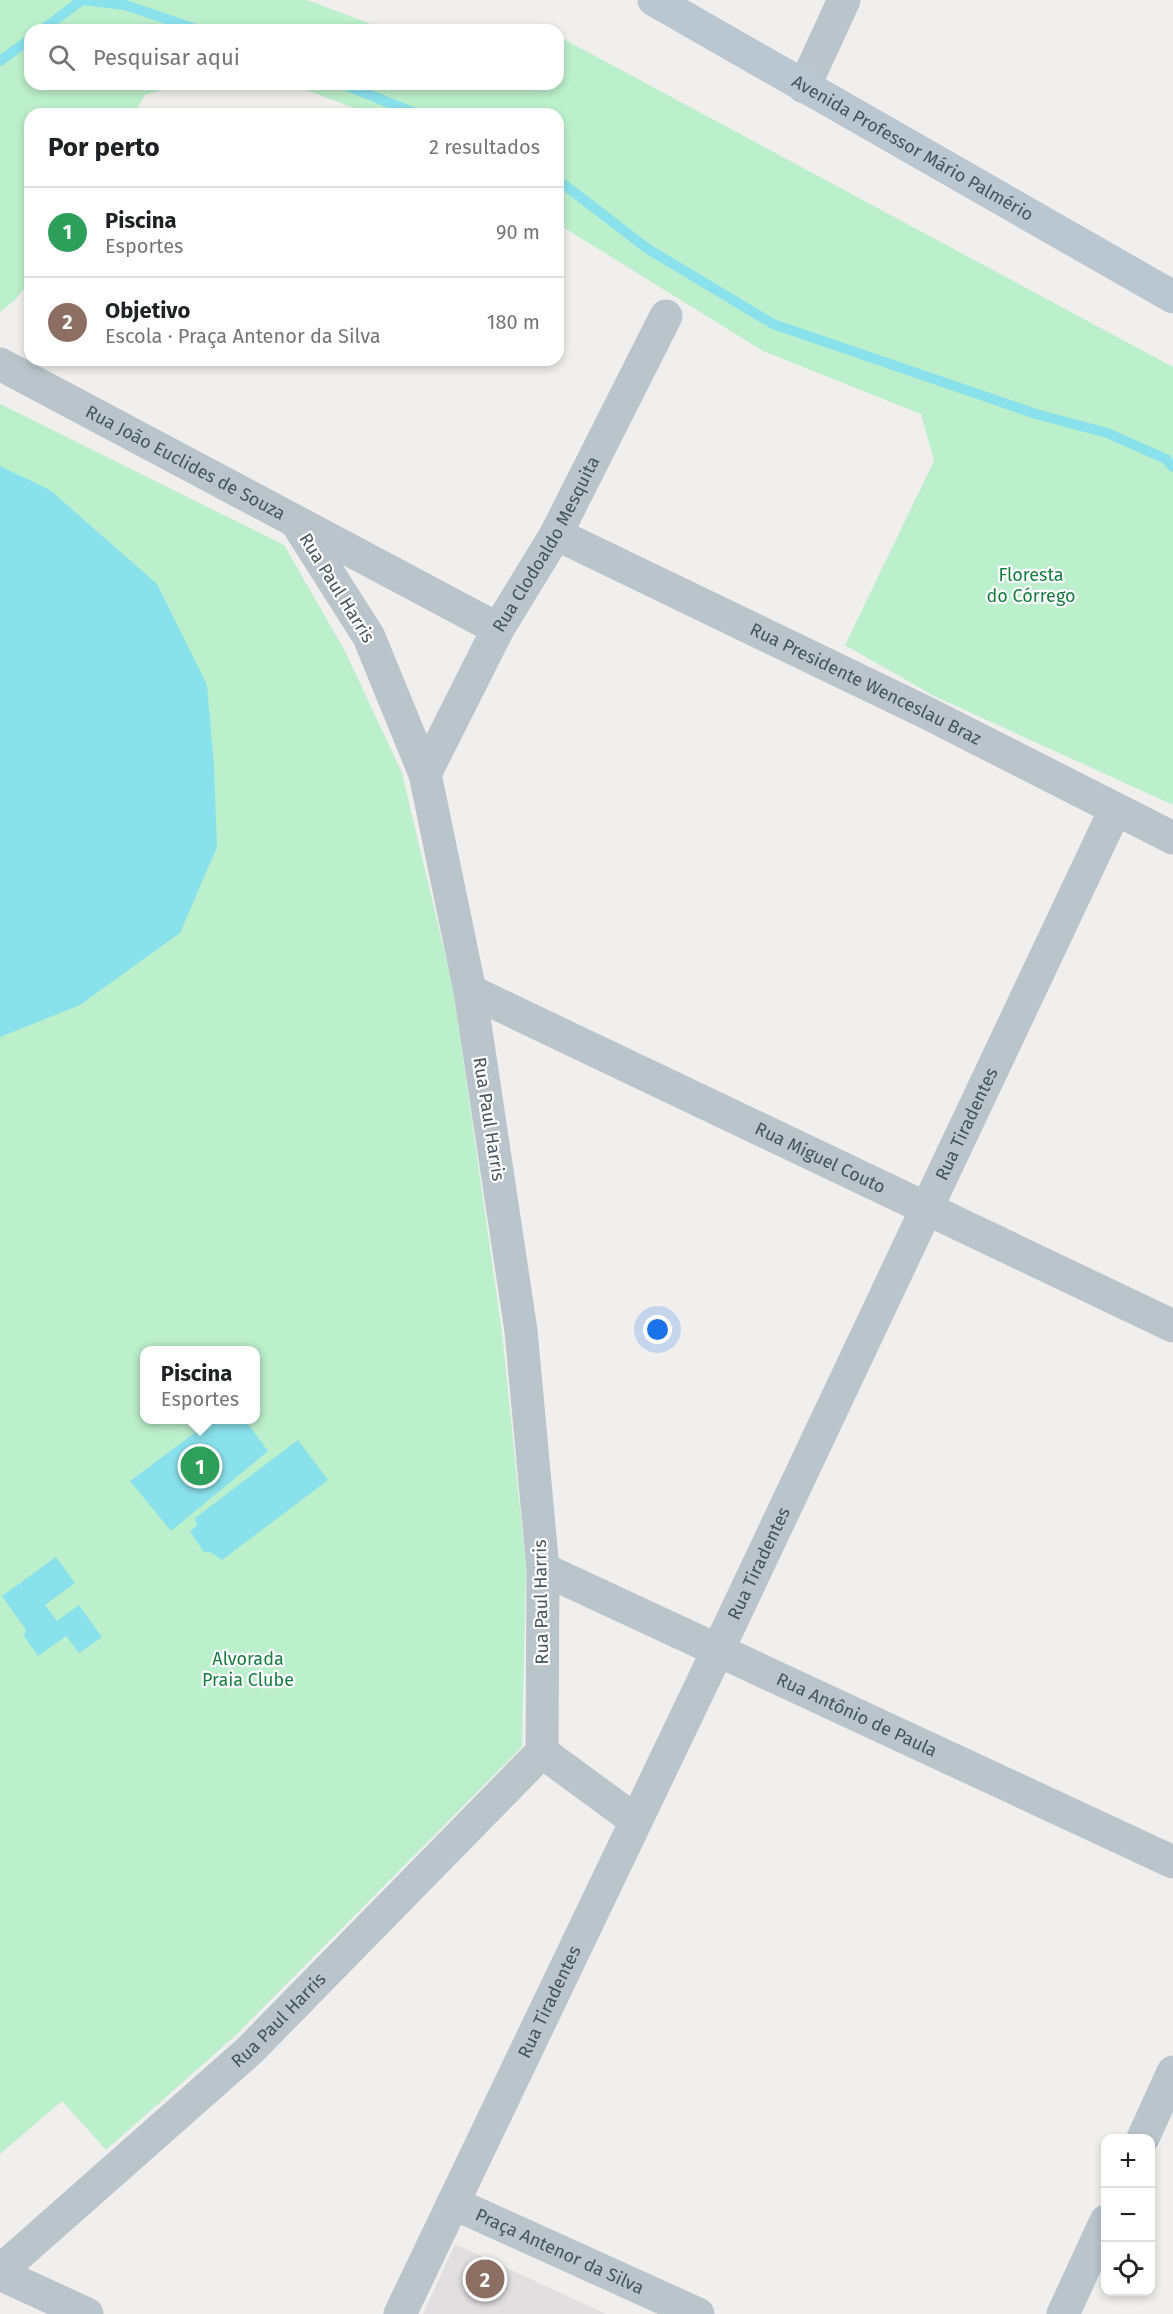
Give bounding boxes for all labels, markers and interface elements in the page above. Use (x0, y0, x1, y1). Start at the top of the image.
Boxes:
search box (24, 24, 564, 90)
icon: search (45, 41, 78, 74)
text: Pesquisar aqui (93, 44, 240, 71)
street label: Avenida Professor Mário Palmério (788, 70, 1037, 226)
text: Por perto (48, 132, 160, 163)
text: 2 resultados (429, 135, 540, 159)
text: Piscina (105, 207, 177, 234)
text: 1 (63, 220, 72, 244)
text: 90 m (496, 220, 540, 244)
text: Esportes (105, 234, 183, 258)
text: Objetivo (105, 297, 190, 324)
text: 2 (62, 310, 73, 334)
text: 180 m (487, 310, 540, 334)
text: Escola · Praça Antenor da Silva (105, 324, 381, 348)
street label: Rua João Euclides de Souza (82, 401, 289, 525)
street label: Rua Clodoaldo Mesquita (488, 453, 604, 636)
street label: Rua Paul Harris (295, 529, 379, 647)
park label: Floresta do Córrego (986, 564, 1076, 607)
street label: Rua Presidente Wenceslau Braz (746, 618, 985, 750)
street label: Rua Paul Harris (468, 1055, 510, 1183)
street label: Rua Tiradentes (931, 1064, 1003, 1184)
street label: Rua Miguel Couto (751, 1117, 889, 1198)
your location (643, 1315, 672, 1344)
popup (140, 1346, 260, 1424)
text: Piscina (161, 1360, 232, 1387)
text: Esportes (161, 1387, 239, 1411)
pin: 1 (180, 1444, 220, 1488)
street label: Rua Tiradentes (723, 1504, 795, 1623)
street label: Rua Paul Harris (529, 1539, 553, 1665)
park label: Alvorada Praia Clube (202, 1648, 294, 1691)
street label: Rua Antônio de Paula (773, 1668, 941, 1762)
street label: Rua Tiradentes (513, 1942, 586, 2062)
street label: Rua Paul Harris (227, 1968, 331, 2072)
map controls (1101, 2134, 1155, 2296)
button: + (1101, 2134, 1155, 2188)
button: − (1101, 2188, 1155, 2242)
street label: Praça Antenor da Silva (472, 2204, 647, 2299)
button: locate (1101, 2242, 1155, 2296)
pin: 2 (466, 2256, 504, 2302)

